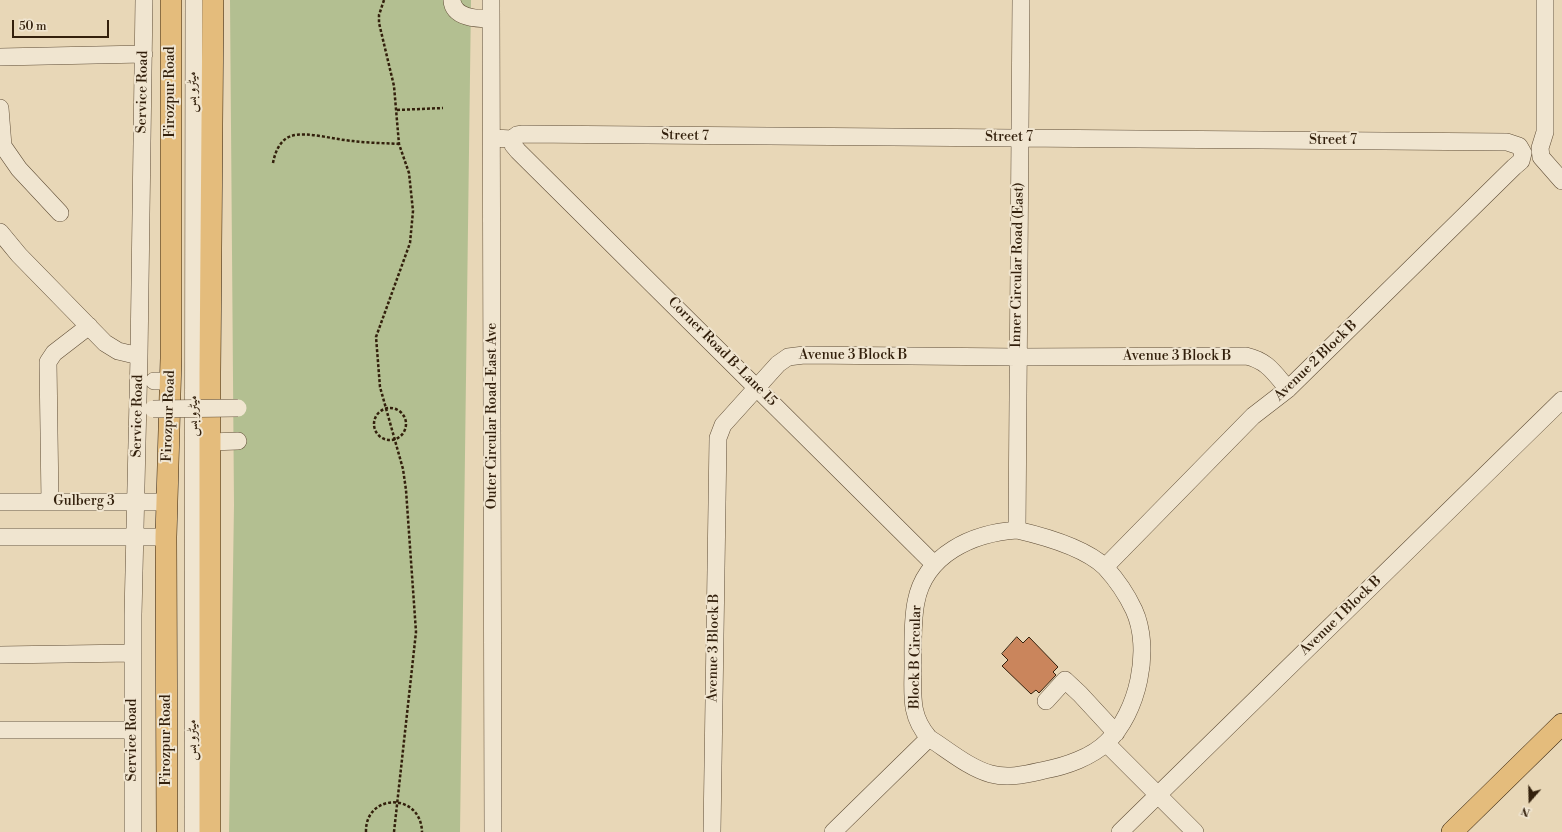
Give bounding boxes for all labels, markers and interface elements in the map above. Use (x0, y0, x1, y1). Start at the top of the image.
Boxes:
scale bar (14, 12, 111, 38)
text: 50 m (19, 19, 47, 34)
street label: Firozpur Road (163, 46, 179, 138)
street label: Service Road (134, 50, 152, 134)
street label: میٹرو بس (185, 71, 201, 113)
street label: Street 7 (661, 127, 709, 145)
street label: Street 7 (985, 130, 1033, 146)
street label: Street 7 (1309, 133, 1357, 149)
street label: Inner Circular Road (East) (1008, 182, 1028, 348)
street label: Corner Road B-Lane 15 (664, 294, 780, 410)
street label: Avenue 2 Block B (1271, 317, 1361, 405)
street label: Outer Circular Road-East Ave (485, 323, 501, 509)
street label: Avenue 3 Block B (799, 348, 907, 364)
street label: Avenue 3 Block B (1123, 349, 1231, 365)
street label: Firozpur Road (159, 370, 179, 462)
street label: Service Road (129, 374, 147, 458)
street label: میٹرو بس (186, 395, 202, 437)
street label: Gulberg 3 (53, 494, 115, 510)
street label: Avenue 1 Block B (1297, 573, 1385, 659)
street label: Avenue 3 Block B (705, 594, 723, 702)
street label: Block B Circular (907, 605, 925, 709)
street label: Firozpur Road (159, 694, 175, 786)
street label: Service Road (125, 699, 141, 781)
street label: میٹرو بس (185, 719, 201, 761)
north arrow (1510, 780, 1550, 820)
text: N (1519, 803, 1532, 819)

